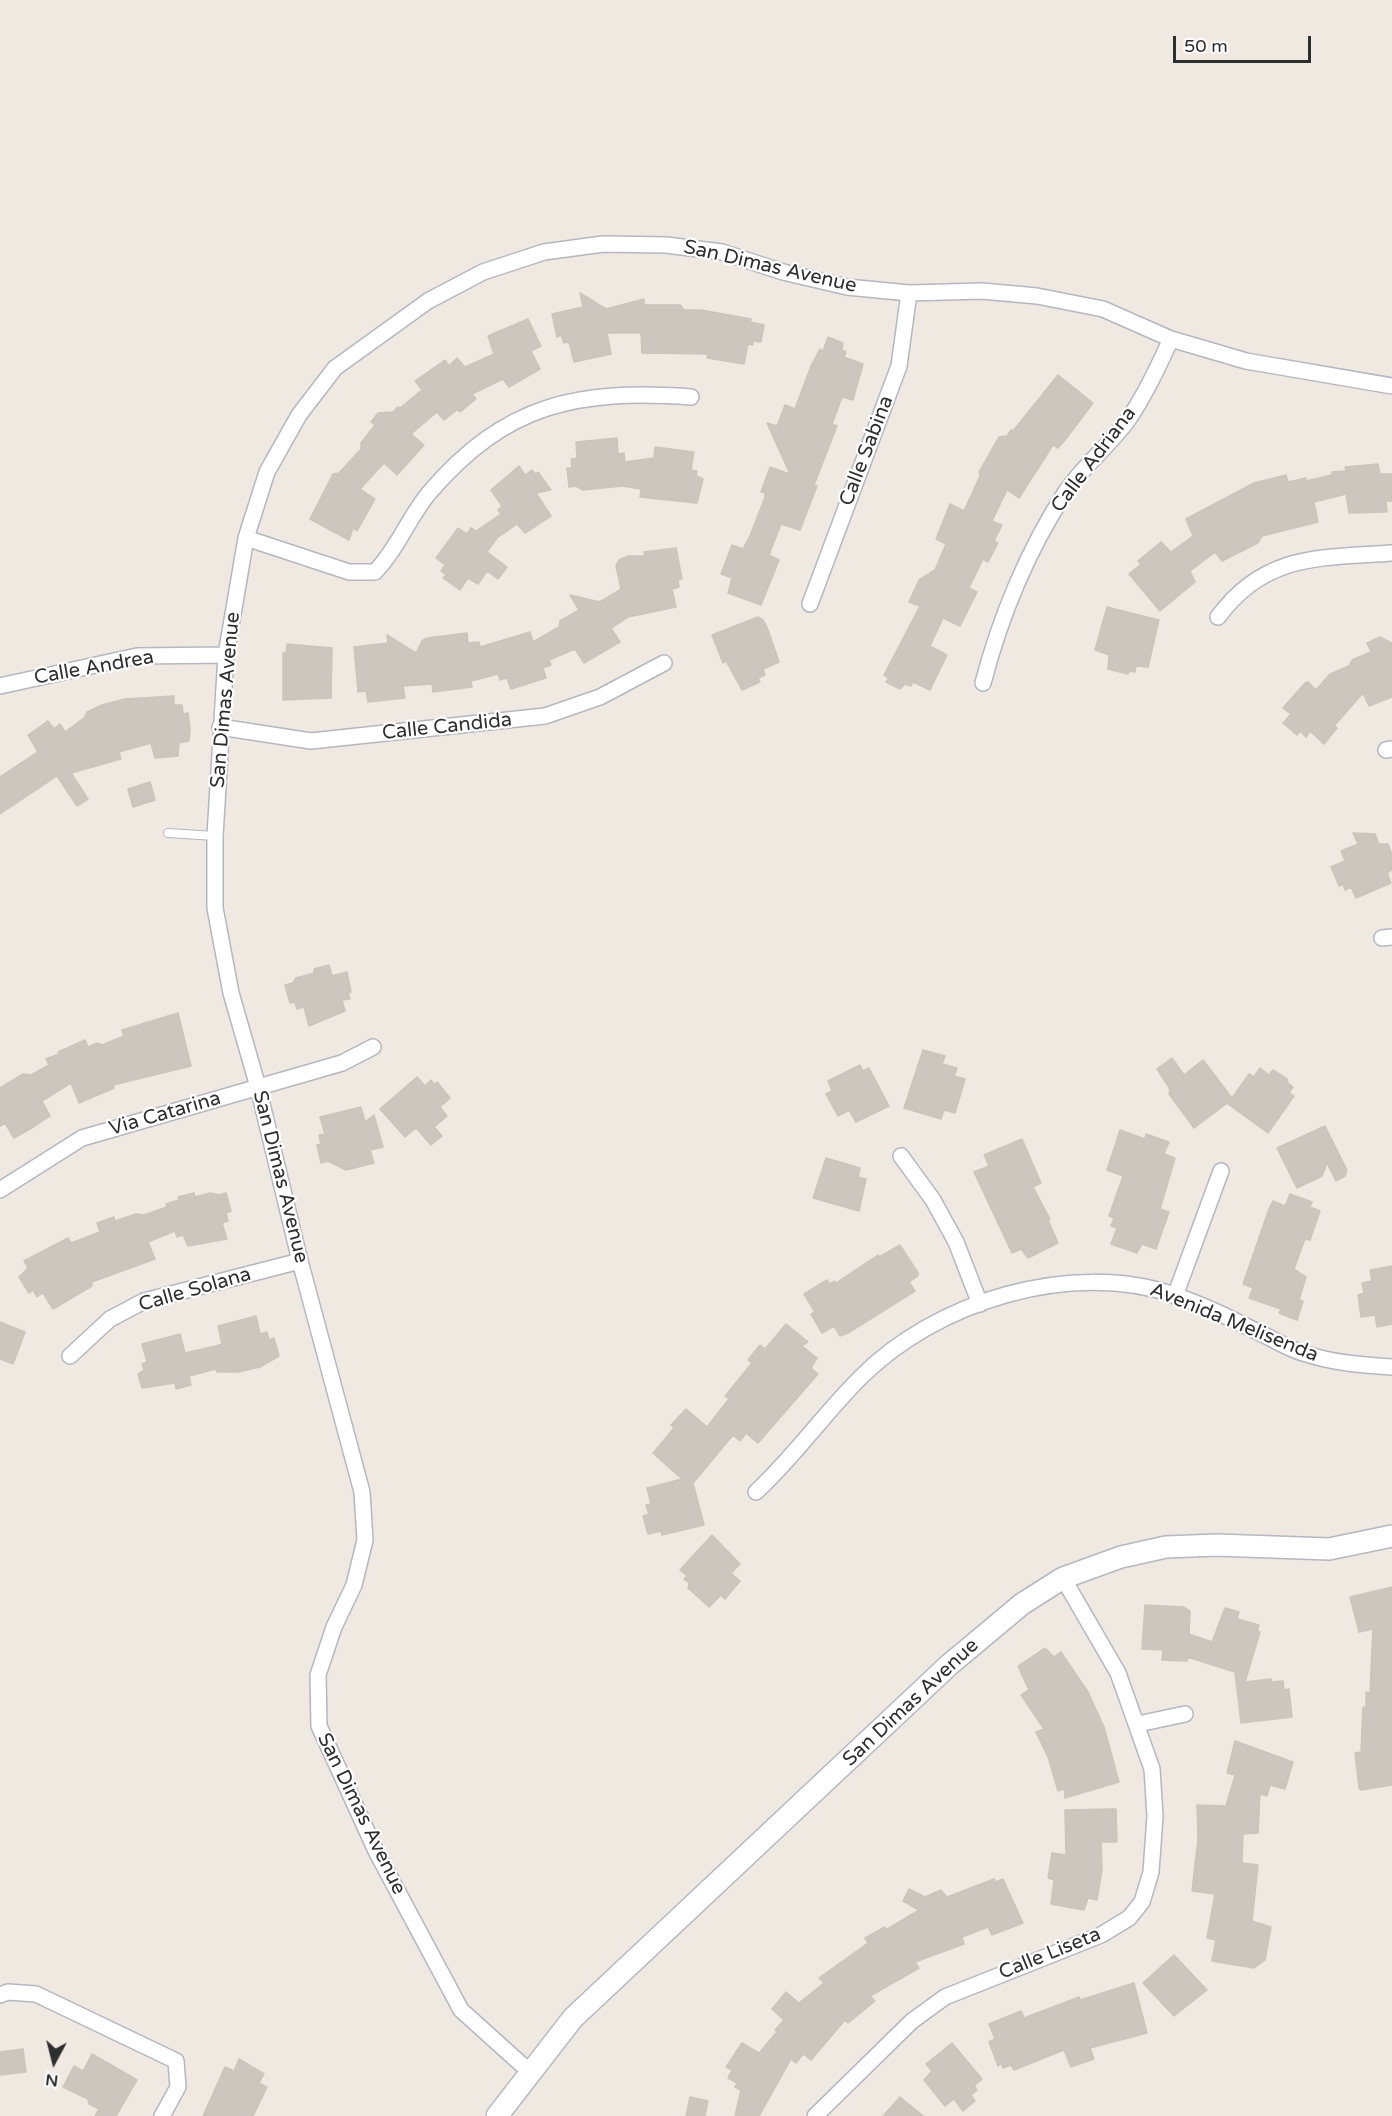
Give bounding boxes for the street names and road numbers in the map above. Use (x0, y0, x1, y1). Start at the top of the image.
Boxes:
street label: San Dimas Avenue (681, 235, 859, 299)
street label: Calle Sabina (835, 392, 899, 510)
street label: Calle Adriana (1046, 402, 1142, 518)
street label: San Dimas Avenue (206, 611, 246, 789)
street label: Calle Andrea (32, 646, 156, 690)
street label: Calle Candida (381, 708, 513, 746)
street label: Via Catarina (106, 1087, 224, 1141)
street label: San Dimas Avenue (247, 1088, 313, 1266)
street label: Calle Solana (136, 1263, 254, 1317)
street label: Avenida Melisenda (1146, 1278, 1322, 1368)
street label: San Dimas Avenue (838, 1634, 984, 1772)
street label: San Dimas Avenue (311, 1729, 411, 1899)
street label: Calle Liseta (995, 1923, 1105, 1985)

